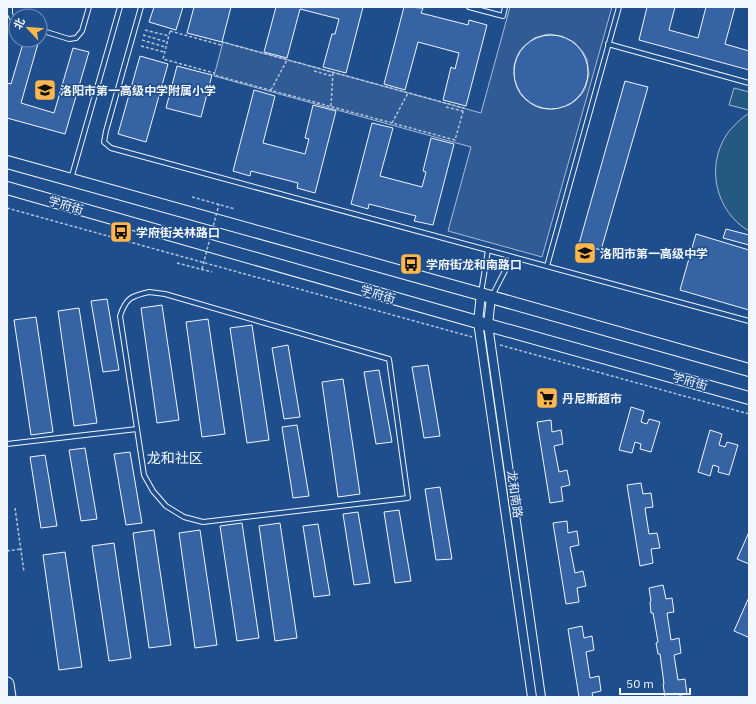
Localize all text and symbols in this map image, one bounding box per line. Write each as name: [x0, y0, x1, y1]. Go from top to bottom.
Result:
north arrow: [8, 8, 48, 48]
text: 北: [10, 16, 28, 32]
school or university icon: 洛阳市第一高级中学附属小学: [32, 77, 58, 103]
place label: 洛阳市第一高级中学附属小学: [60, 83, 216, 98]
street label: 学府街: [47, 193, 85, 217]
bus stop icon: 学府街关林路口: [108, 219, 134, 245]
place label: 学府街关林路口: [136, 225, 220, 240]
school or university icon: 洛阳市第一高级中学: [572, 240, 598, 266]
place label: 洛阳市第一高级中学: [600, 246, 708, 261]
bus stop icon: 学府街龙和南路口: [398, 251, 424, 277]
place label: 学府街龙和南路口: [426, 257, 522, 272]
street label: 学府街: [359, 282, 397, 306]
street label: 学府街: [671, 369, 709, 393]
supermarket icon: 丹尼斯超市: [534, 385, 560, 411]
place label: 丹尼斯超市: [562, 391, 622, 406]
district label: 龙和社区: [147, 449, 203, 467]
street label: 龙和南路: [504, 469, 526, 519]
scale bar: [620, 670, 690, 696]
text: 50 m: [626, 676, 654, 691]

